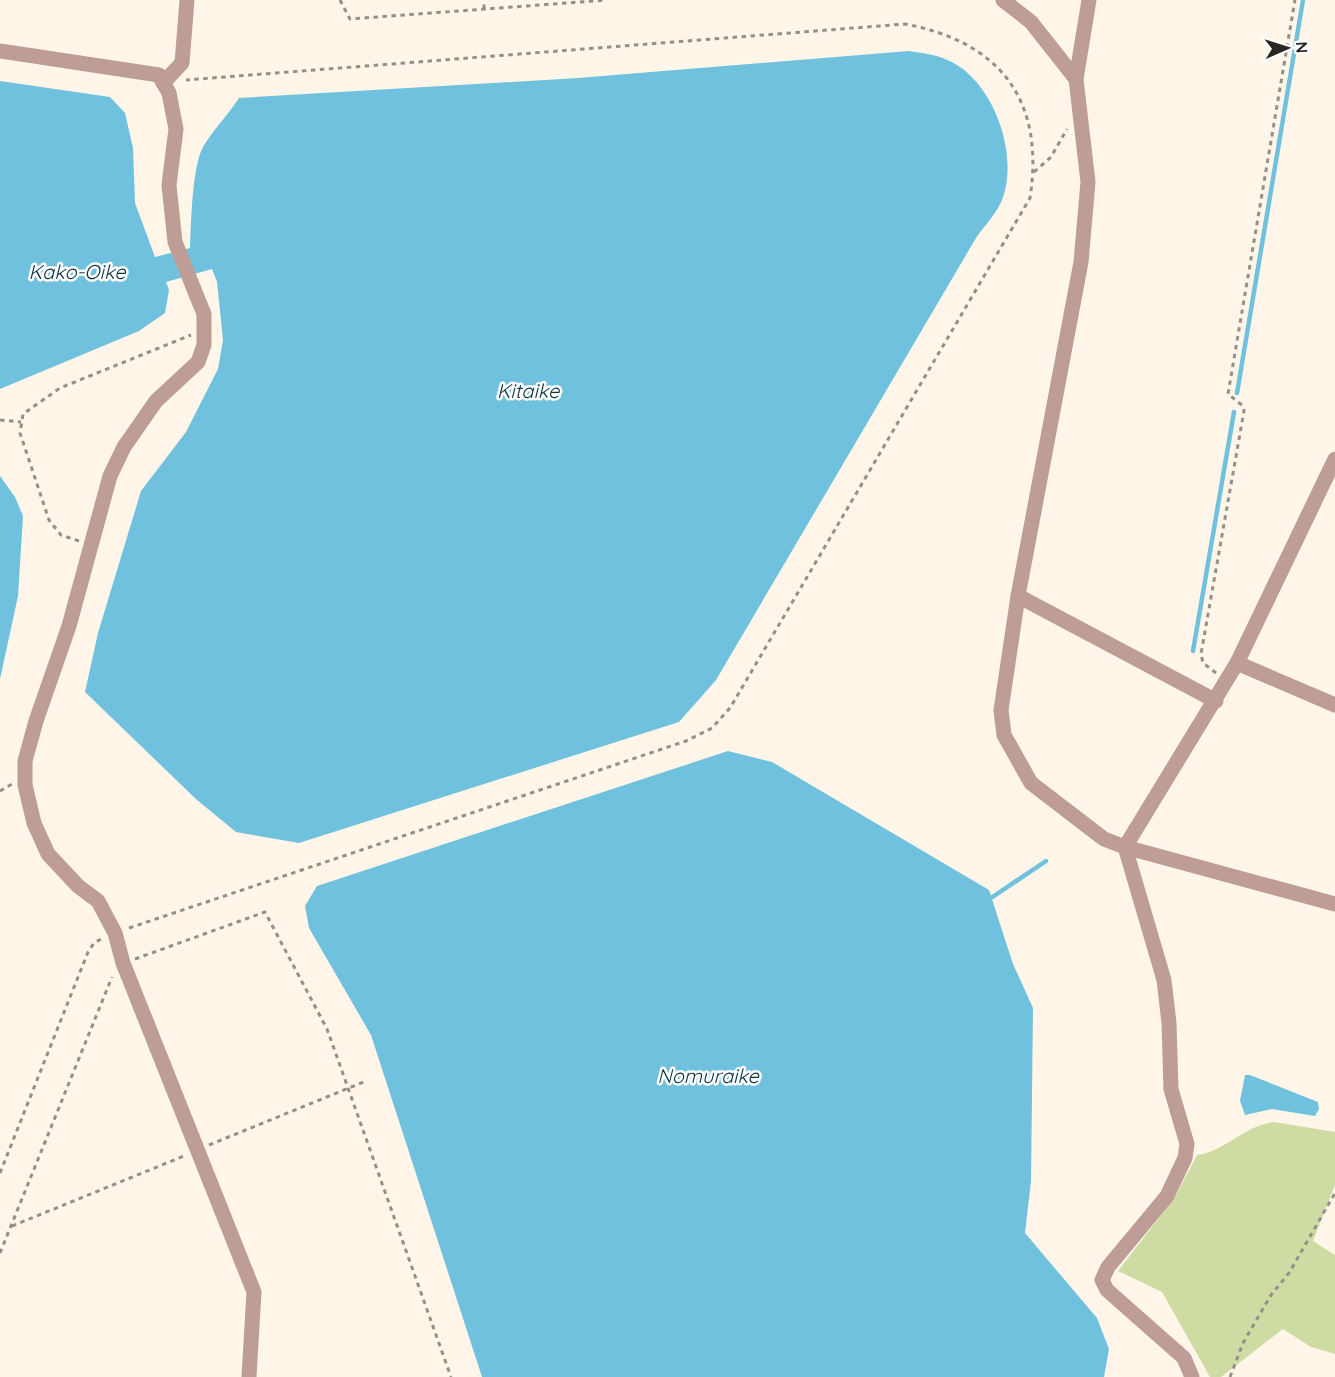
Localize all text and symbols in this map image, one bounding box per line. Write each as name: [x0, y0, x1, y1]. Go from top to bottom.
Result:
north arrow: [1257, 18, 1317, 78]
text: N: [1292, 41, 1312, 54]
water label: Kako-Oike: [29, 259, 126, 284]
water label: Kitaike: [497, 378, 560, 403]
water label: Nomuraike: [657, 1063, 760, 1088]

